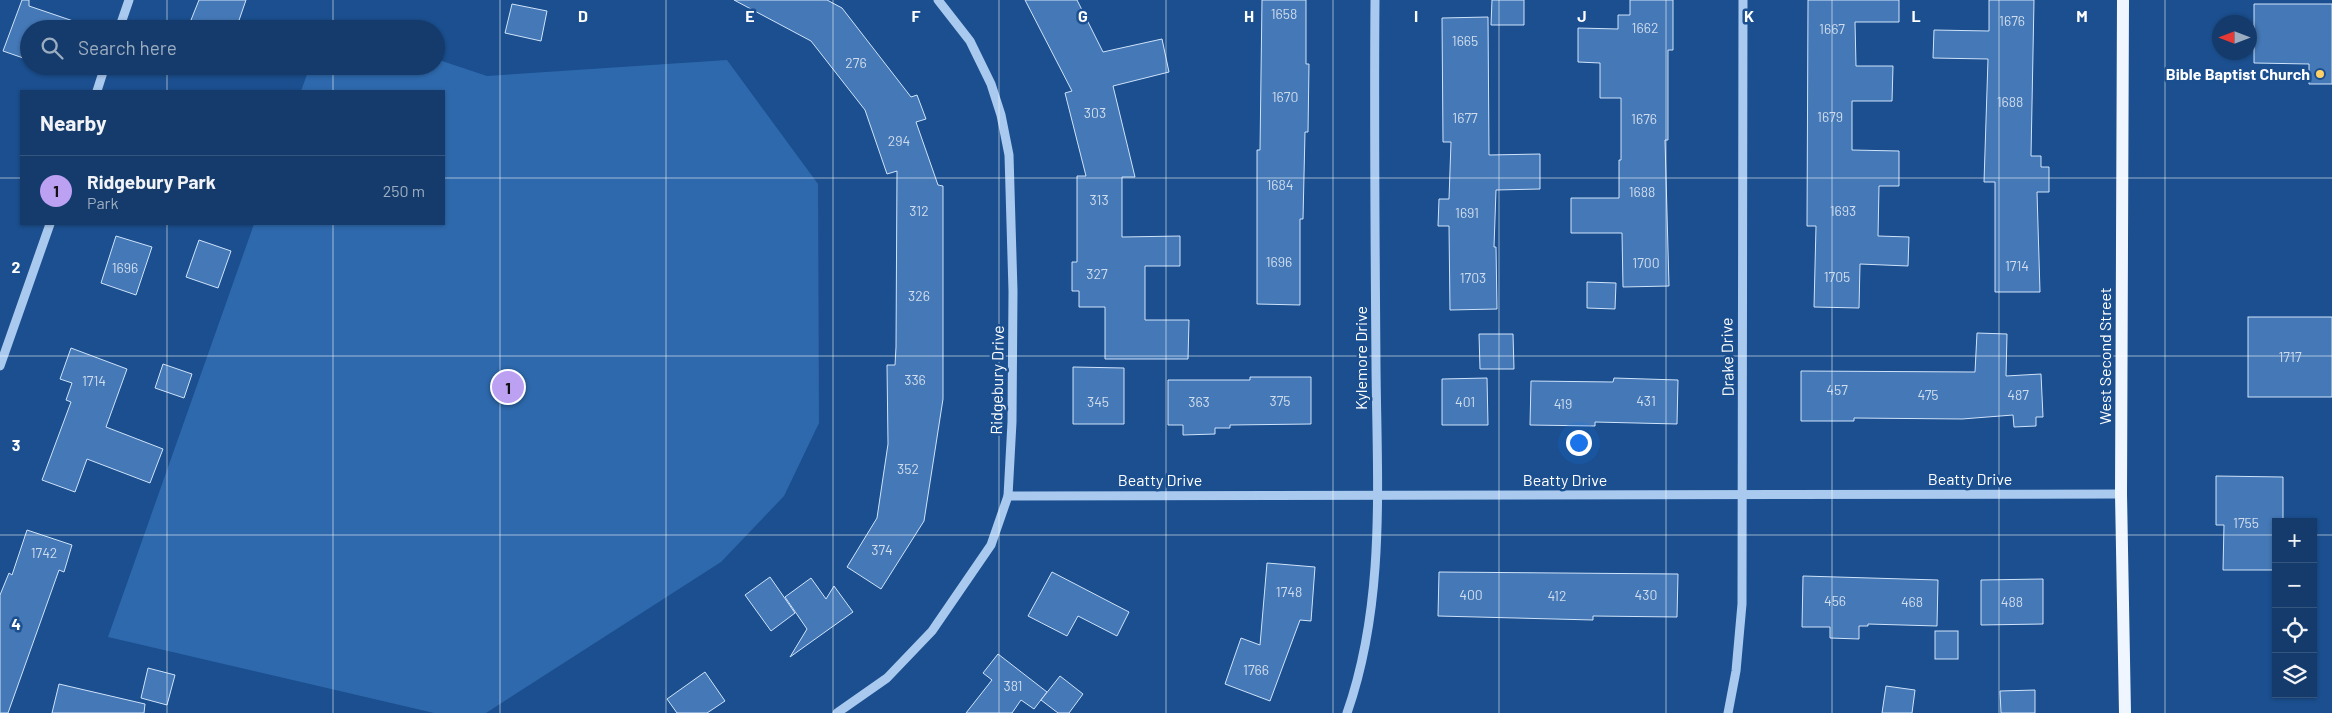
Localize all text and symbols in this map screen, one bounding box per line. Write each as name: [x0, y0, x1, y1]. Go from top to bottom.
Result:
house number: 1658: [1271, 5, 1297, 22]
text: D: [578, 6, 588, 25]
text: E: [745, 6, 755, 25]
text: F: [912, 6, 921, 25]
text: G: [1078, 6, 1088, 25]
text: H: [1244, 6, 1254, 25]
text: I: [1414, 6, 1418, 25]
text: J: [1577, 6, 1587, 25]
text: K: [1744, 6, 1754, 25]
text: L: [1911, 6, 1921, 25]
text: M: [2076, 6, 2088, 25]
house number: 1676: [1999, 12, 2025, 29]
north arrow: [2212, 15, 2257, 60]
house number: 1662: [1632, 19, 1658, 36]
search box: [20, 20, 445, 75]
house number: 1667: [1819, 20, 1845, 37]
house number: 1665: [1452, 32, 1478, 49]
icon: search: [38, 34, 66, 62]
text: Search here: [78, 36, 177, 59]
house number: 276: [845, 54, 867, 71]
place label: Bible Baptist Church: [2166, 64, 2310, 83]
marker: Bible Baptist Church: [2314, 68, 2326, 80]
house number: 1670: [1272, 88, 1298, 105]
house number: 1688: [1997, 93, 2023, 110]
house number: 303: [1084, 104, 1106, 121]
house number: 1679: [1817, 108, 1843, 125]
house number: 1677: [1452, 109, 1478, 126]
text: Nearby: [40, 110, 106, 135]
house number: 1676: [1631, 110, 1657, 127]
house number: 294: [888, 132, 910, 149]
text: Ridgebury Park: [87, 170, 216, 193]
house number: 1684: [1266, 176, 1294, 193]
text: 1: [53, 181, 59, 200]
text: 250 m: [383, 181, 425, 200]
house number: 1688: [1629, 183, 1655, 200]
house number: 313: [1089, 191, 1109, 208]
text: Park: [87, 193, 118, 212]
house number: 312: [909, 202, 929, 219]
house number: 1693: [1830, 202, 1856, 219]
house number: 1691: [1455, 204, 1479, 221]
house number: 1696: [1266, 253, 1292, 270]
house number: 1700: [1632, 254, 1660, 271]
text: 2: [12, 257, 21, 276]
house number: 1714: [2005, 257, 2029, 274]
house number: 1696: [112, 259, 138, 276]
house number: 327: [1086, 265, 1108, 282]
house number: 1705: [1824, 268, 1850, 285]
house number: 1703: [1460, 269, 1486, 286]
house number: 326: [908, 287, 930, 304]
street label: West Second Street: [2095, 287, 2114, 425]
street label: Kylemore Drive: [1351, 306, 1370, 410]
street label: Drake Drive: [1716, 317, 1737, 397]
street label: Ridgebury Drive: [986, 325, 1007, 435]
house number: 1717: [2278, 348, 2302, 365]
pin: 1: [492, 368, 524, 406]
house number: 336: [904, 371, 926, 388]
house number: 1714: [82, 372, 106, 389]
house number: 457: [1826, 381, 1848, 398]
house number: 475: [1917, 386, 1939, 403]
house number: 487: [2007, 386, 2029, 403]
house number: 375: [1269, 392, 1291, 409]
house number: 431: [1636, 392, 1656, 409]
house number: 345: [1087, 393, 1109, 410]
house number: 363: [1188, 393, 1210, 410]
house number: 401: [1455, 393, 1475, 410]
house number: 419: [1554, 395, 1572, 412]
your location: [1566, 430, 1592, 456]
text: 3: [12, 435, 20, 454]
house number: 352: [897, 460, 919, 477]
street label: Beatty Drive: [1928, 469, 2012, 488]
street label: Beatty Drive: [1118, 470, 1202, 489]
street label: Beatty Drive: [1523, 470, 1607, 489]
house number: 1755: [2233, 514, 2259, 531]
map controls: [2272, 518, 2317, 698]
button: +: [2272, 518, 2317, 563]
house number: 374: [871, 541, 893, 558]
house number: 1742: [31, 544, 57, 561]
button: −: [2272, 563, 2317, 608]
house number: 1748: [1276, 583, 1302, 600]
house number: 400: [1459, 586, 1483, 603]
house number: 430: [1635, 586, 1657, 603]
house number: 412: [1548, 587, 1566, 604]
house number: 456: [1824, 592, 1846, 609]
house number: 468: [1901, 593, 1923, 610]
house number: 488: [2001, 593, 2023, 610]
button: locate: [2272, 608, 2317, 653]
text: 4: [11, 614, 21, 633]
button: layers: [2272, 653, 2317, 698]
house number: 1766: [1243, 661, 1269, 678]
house number: 381: [1003, 677, 1023, 694]

